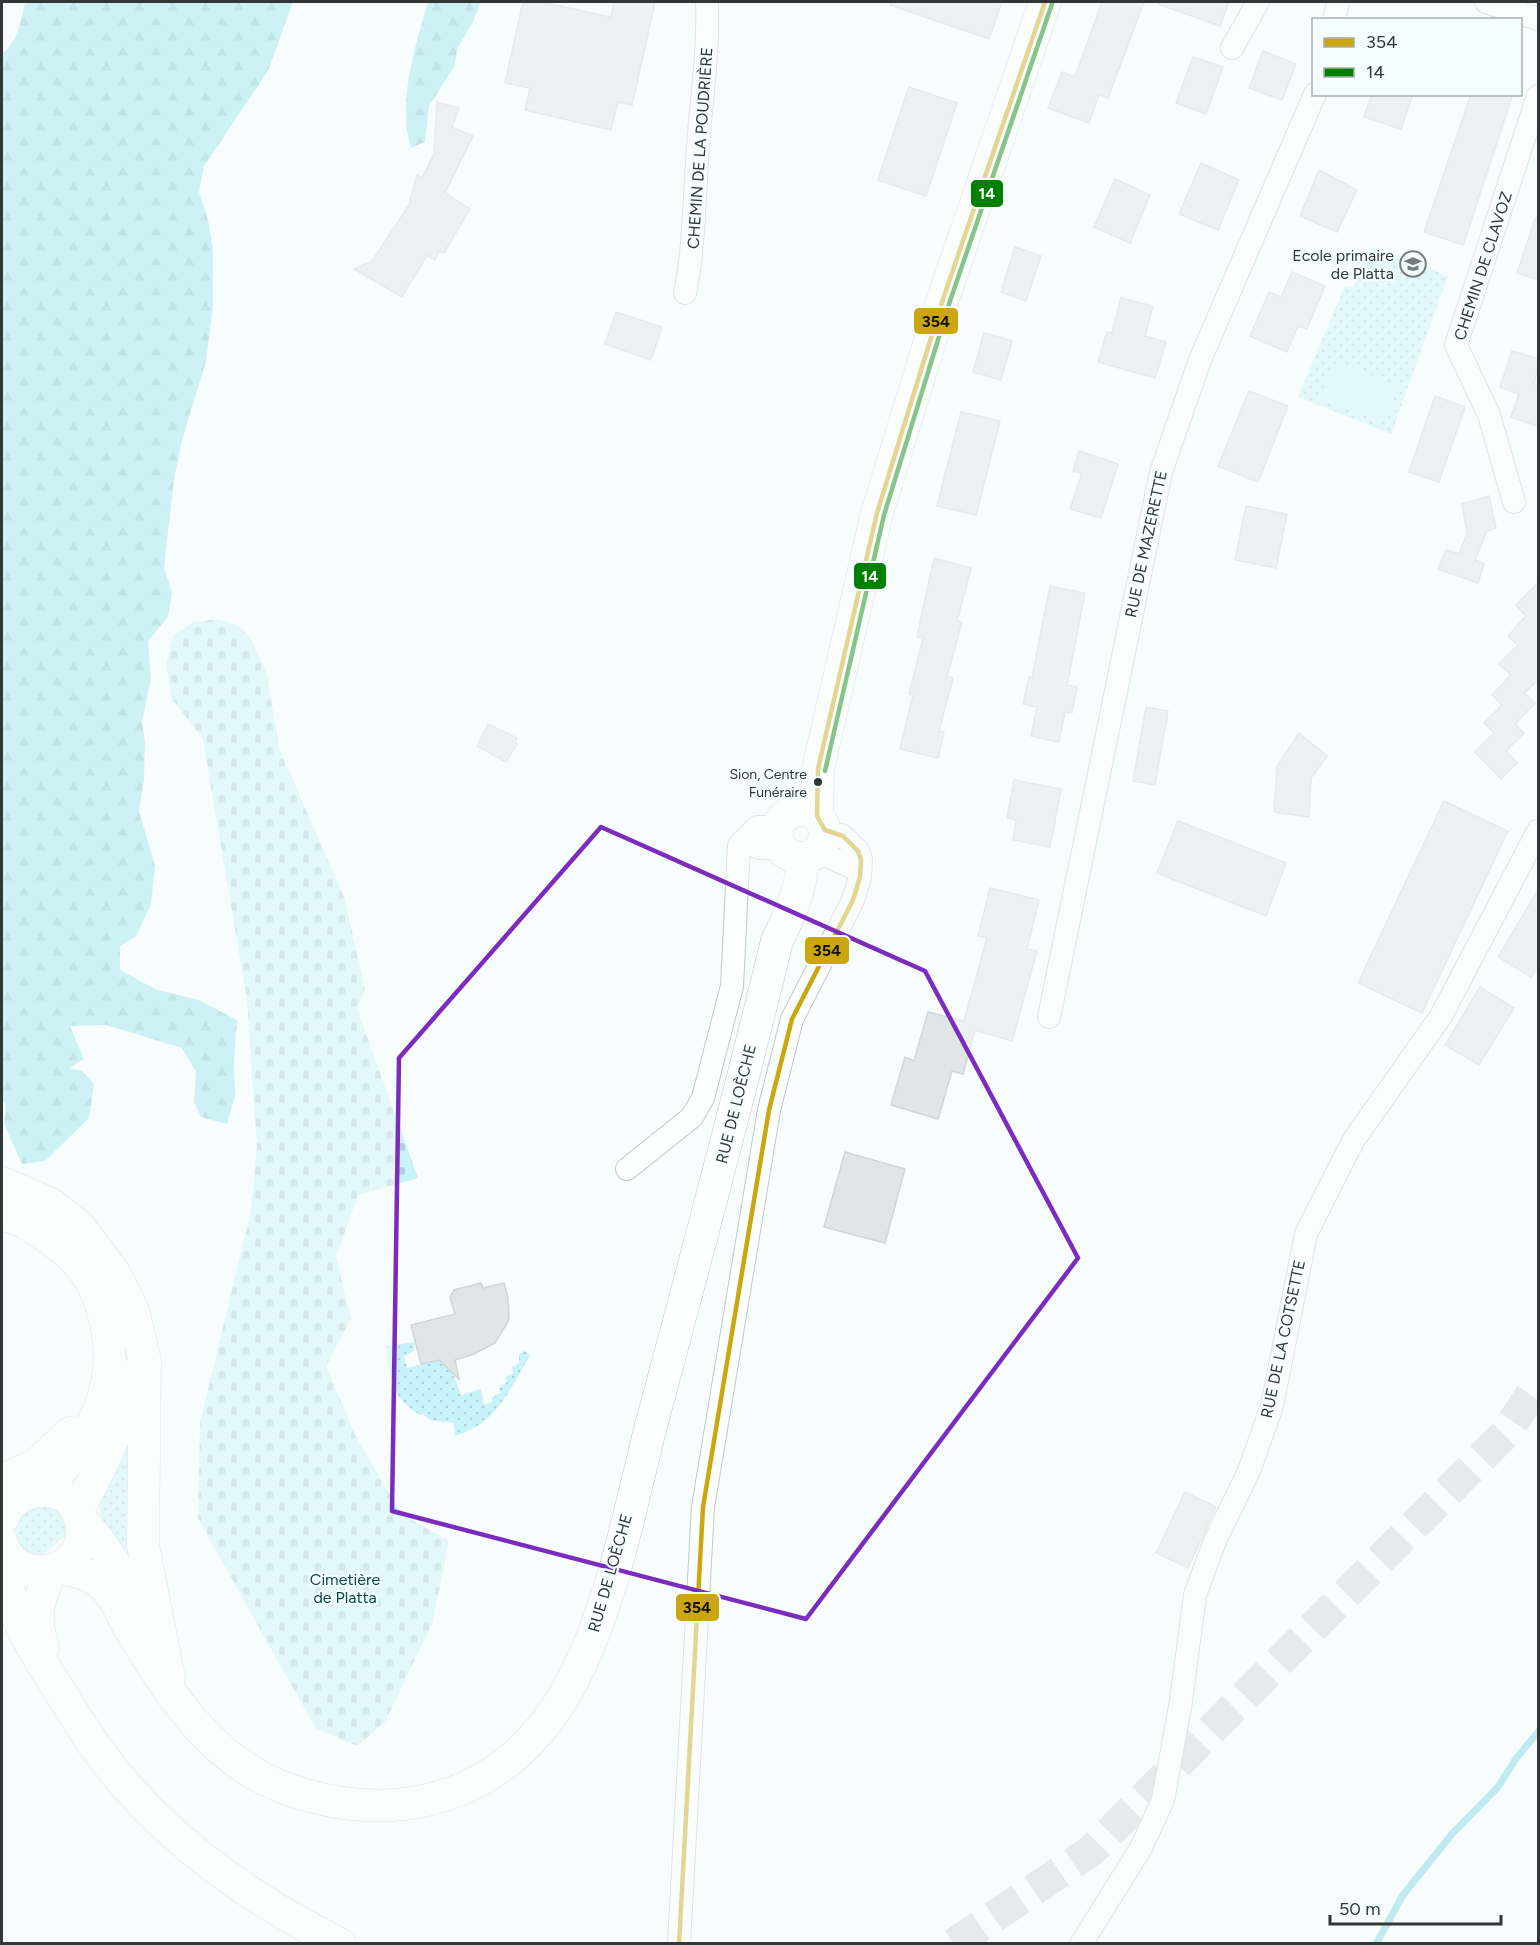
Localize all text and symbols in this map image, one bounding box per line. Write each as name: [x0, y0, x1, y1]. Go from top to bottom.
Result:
legend: [1312, 18, 1522, 96]
text: 354: [1366, 31, 1397, 53]
street label: CHEMIN DE LA POUDRIÈRE: [683, 47, 717, 249]
text: 14: [1366, 61, 1385, 83]
line badge: 14: [970, 179, 1004, 208]
text: 14: [979, 184, 995, 203]
street label: CHEMIN DE CLAVOZ: [1450, 189, 1516, 343]
place label: Ecole primaire de Platta: [1292, 246, 1394, 283]
school or university icon: Ecole primaire de Platta: [1398, 249, 1428, 279]
line badge: 354: [913, 307, 959, 335]
text: 354: [922, 312, 950, 331]
street label: RUE DE MAZERETTE: [1121, 469, 1171, 619]
line badge: 14: [853, 562, 887, 590]
text: 14: [862, 567, 878, 586]
place label: Sion, Centre Funéraire: [729, 766, 807, 801]
marker: Sion, Centre Funéraire: [812, 776, 824, 788]
line badge: 354: [804, 936, 850, 965]
text: 354: [813, 941, 841, 960]
street label: RUE DE LOÈCHE: [712, 1042, 760, 1166]
street label: RUE DE LA COTSETTE: [1257, 1258, 1309, 1420]
street label: RUE DE LOÈCHE: [584, 1512, 636, 1634]
park label: Cimetière de Platta: [310, 1570, 380, 1607]
line badge: 354: [675, 1593, 720, 1622]
text: 354: [683, 1598, 711, 1617]
scale bar: [1330, 1888, 1501, 1926]
text: 50 m: [1339, 1898, 1381, 1920]

